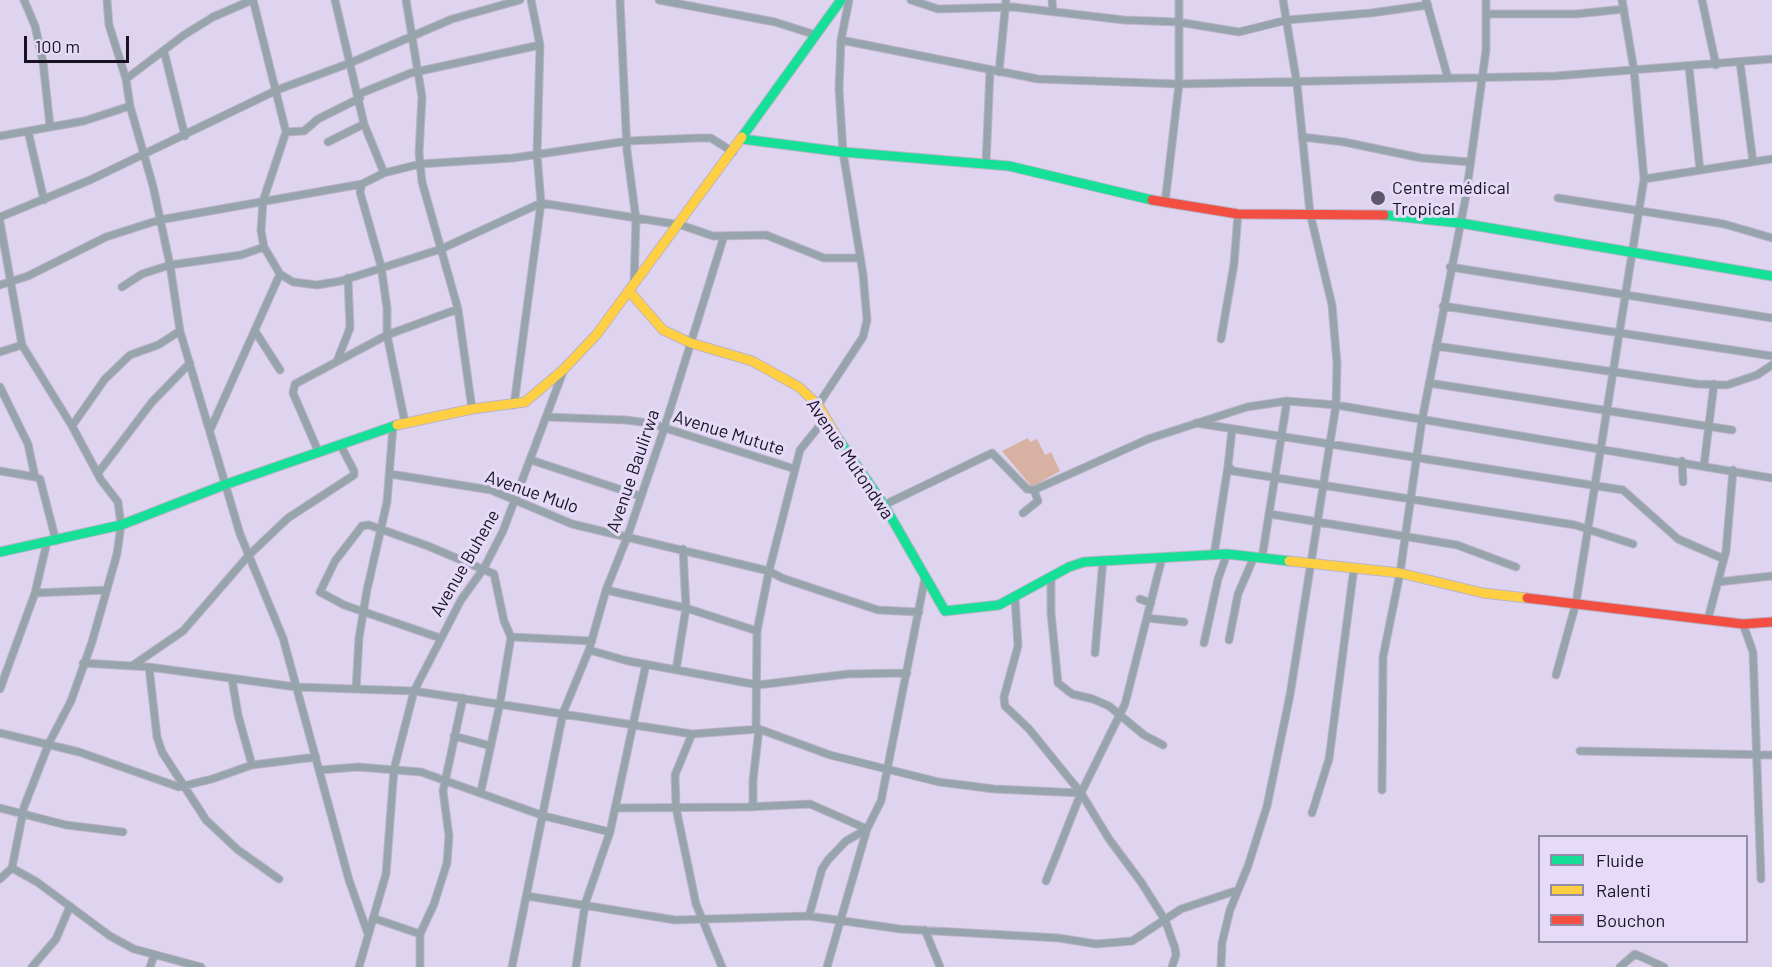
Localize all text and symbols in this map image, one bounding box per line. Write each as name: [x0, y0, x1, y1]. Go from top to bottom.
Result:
scale bar: [27, 24, 132, 62]
text: 100 m: [35, 35, 80, 57]
place label: Centre médical Tropical: [1392, 177, 1510, 219]
marker: Centre médical Tropical: [1369, 189, 1387, 207]
street label: Avenue Mutondwa: [802, 395, 898, 523]
street label: Avenue Mutute: [671, 406, 787, 460]
street label: Avenue Baulirwa: [602, 407, 664, 535]
street label: Avenue Mulo: [482, 466, 582, 518]
street label: Avenue Buhene: [426, 506, 504, 620]
legend: [1538, 835, 1748, 943]
text: Fluide: [1596, 849, 1644, 871]
text: Ralenti: [1596, 879, 1651, 901]
text: Bouchon: [1596, 909, 1665, 931]

